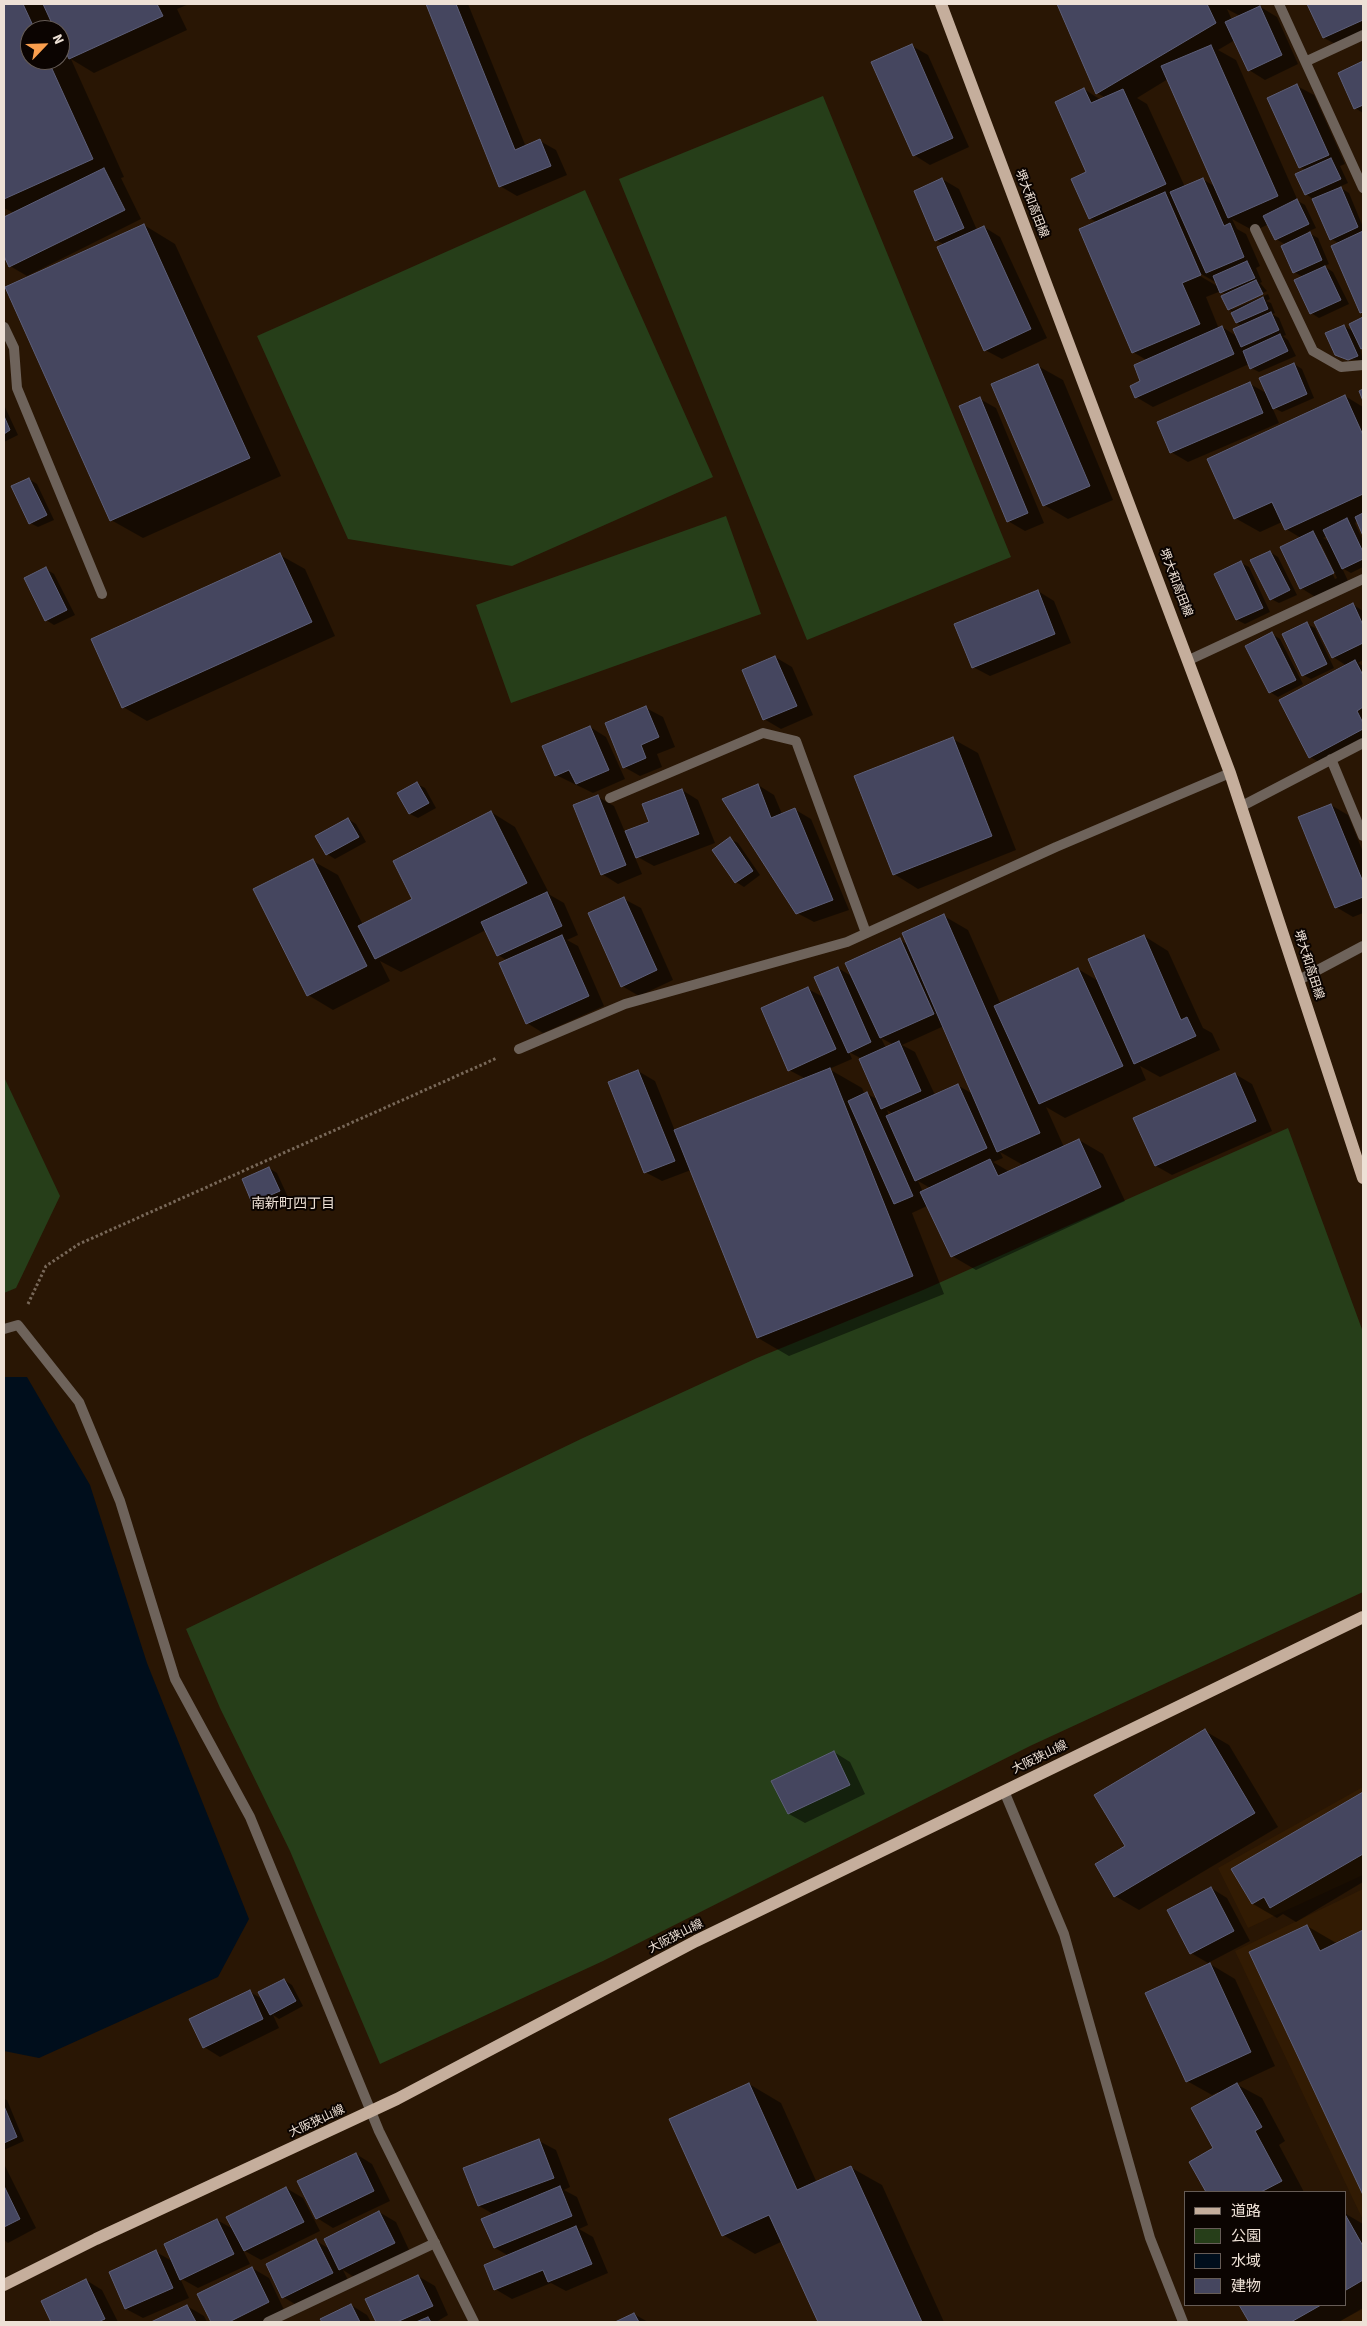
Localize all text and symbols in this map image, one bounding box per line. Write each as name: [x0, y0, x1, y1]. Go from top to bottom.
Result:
north arrow: [20, 20, 70, 70]
text: N: [47, 31, 69, 48]
street label: 堺大和高田線: [1011, 168, 1051, 240]
street label: 堺大和高田線: [1155, 547, 1195, 619]
street label: 堺大和高田線: [1290, 929, 1326, 1001]
district label: 南新町四丁目: [251, 1197, 335, 1213]
street label: 大阪狭山線: [1010, 1738, 1070, 1778]
street label: 大阪狭山線: [646, 1917, 706, 1957]
street label: 大阪狭山線: [287, 2103, 347, 2141]
legend: [1184, 2191, 1347, 2306]
text: 道路: [1231, 2201, 1261, 2222]
text: 公園: [1231, 2226, 1261, 2247]
text: 水域: [1231, 2251, 1261, 2272]
text: 建物: [1231, 2276, 1261, 2297]

